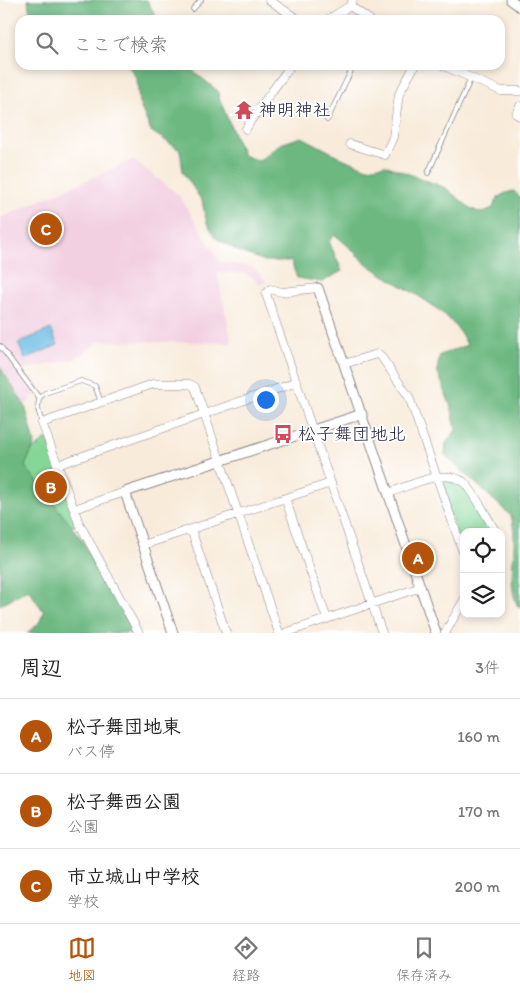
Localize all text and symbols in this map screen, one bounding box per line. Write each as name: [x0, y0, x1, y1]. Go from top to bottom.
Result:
search box: [15, 15, 505, 70]
icon: search: [33, 29, 61, 57]
text: ここで検索: [73, 33, 168, 56]
temple icon: 神明神社: [233, 99, 255, 121]
place label: 神明神社: [259, 99, 331, 121]
pin: C: [30, 210, 62, 248]
your location: [253, 387, 279, 413]
bus stop icon: 松子舞団地北: [272, 423, 294, 445]
place label: 松子舞団地北: [298, 423, 406, 445]
pin: B: [35, 468, 67, 506]
map controls: [460, 528, 505, 618]
button: locate: [460, 528, 505, 573]
pin: A: [402, 539, 434, 577]
button: layers: [460, 573, 505, 618]
text: 周辺: [20, 655, 62, 680]
text: 3件: [475, 658, 500, 677]
text: 松子舞団地東: [67, 715, 181, 738]
text: A: [31, 727, 41, 746]
text: 160 m: [457, 727, 500, 746]
text: バス停: [67, 742, 115, 761]
text: 松子舞西公園: [67, 790, 181, 813]
text: B: [31, 802, 41, 821]
text: 170 m: [458, 802, 500, 821]
text: 公園: [67, 817, 99, 836]
text: 市立城山中学校: [67, 865, 200, 888]
text: C: [31, 877, 41, 896]
text: 200 m: [455, 877, 500, 896]
text: 学校: [67, 892, 99, 911]
tab: 地図: [68, 934, 96, 984]
tab: 経路: [232, 934, 260, 984]
tab: 保存済み: [396, 934, 452, 984]

